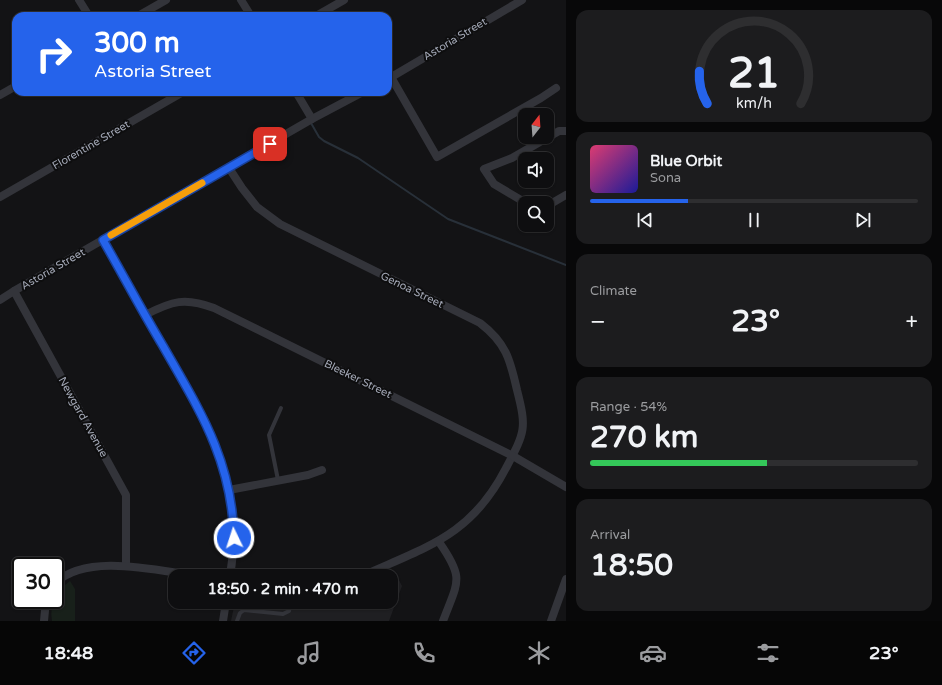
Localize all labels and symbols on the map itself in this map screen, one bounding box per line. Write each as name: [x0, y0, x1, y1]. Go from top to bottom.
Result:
street label: Astoria Street: [421, 15, 489, 63]
north arrow: [518, 108, 554, 144]
street label: Florentine Street: [50, 118, 132, 172]
pin: [253, 127, 287, 161]
street label: Astoria Street: [19, 245, 87, 293]
street label: Genoa Street: [378, 269, 446, 311]
street label: Bleeker Street: [322, 357, 394, 401]
street label: Newgard Avenue: [56, 375, 110, 459]
position arrow: [213, 517, 255, 559]
speed limit sign: 30: [12, 557, 64, 609]

